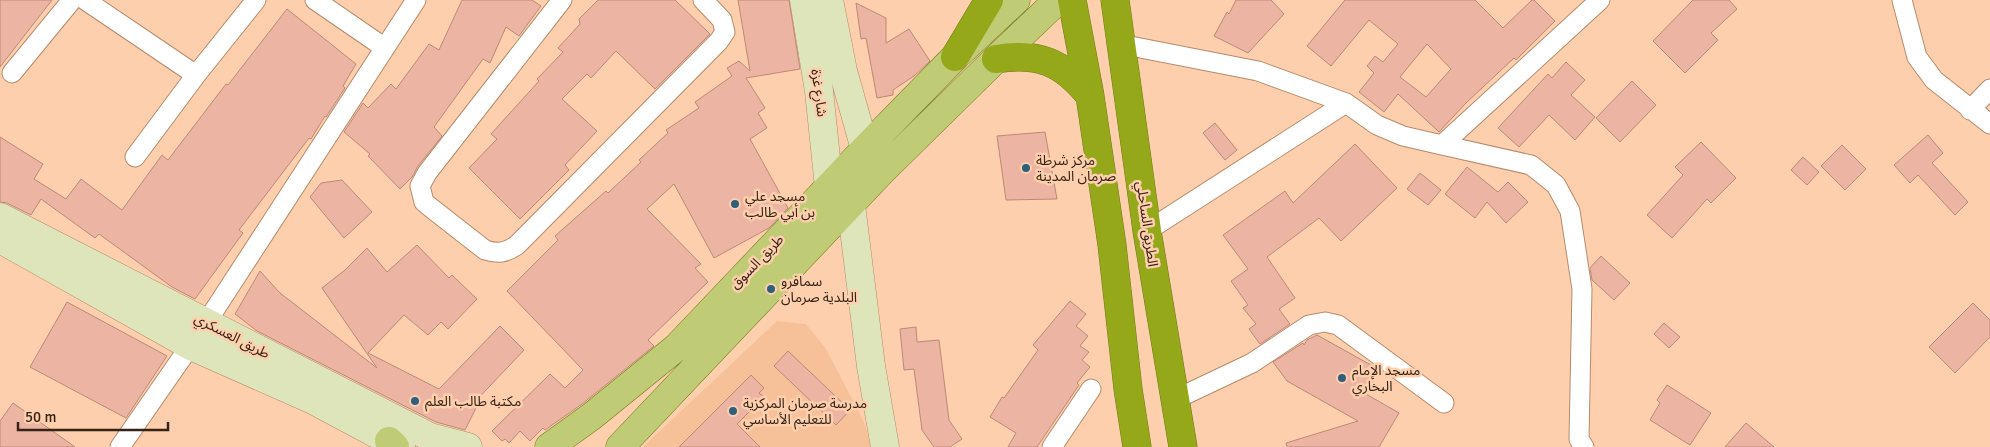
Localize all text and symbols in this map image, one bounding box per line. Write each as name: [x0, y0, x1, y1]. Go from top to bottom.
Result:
street label: شارع غزة: [805, 68, 831, 118]
place label: مركز شرطة صرمان المدينة: [1036, 152, 1116, 185]
marker: مركز شرطة صرمان المدينة: [1020, 162, 1032, 174]
street label: الطريق الساحلي: [1130, 180, 1161, 268]
place label: مسجد علي بن أبي طالب: [745, 188, 815, 223]
marker: مسجد علي بن أبي طالب: [729, 198, 741, 210]
street label: طريق السوق: [727, 231, 788, 294]
place label: سمافرو البلدية صرمان: [781, 273, 857, 306]
marker: سمافرو البلدية صرمان: [765, 283, 777, 295]
street label: طريق العسكري: [190, 310, 273, 364]
place label: مسجد الإمام البخاري: [1352, 362, 1420, 397]
marker: مسجد الإمام البخاري: [1336, 372, 1348, 384]
place label: مكتبة طالب العلم: [425, 393, 521, 412]
marker: مكتبة طالب العلم: [409, 395, 421, 407]
place label: مدرسة صرمان المركزية للتعليم الأساسي: [743, 395, 867, 430]
scale bar: [18, 400, 168, 432]
marker: مدرسة صرمان المركزية للتعليم الأساسي: [727, 405, 739, 417]
text: 50 m: [25, 408, 56, 426]

